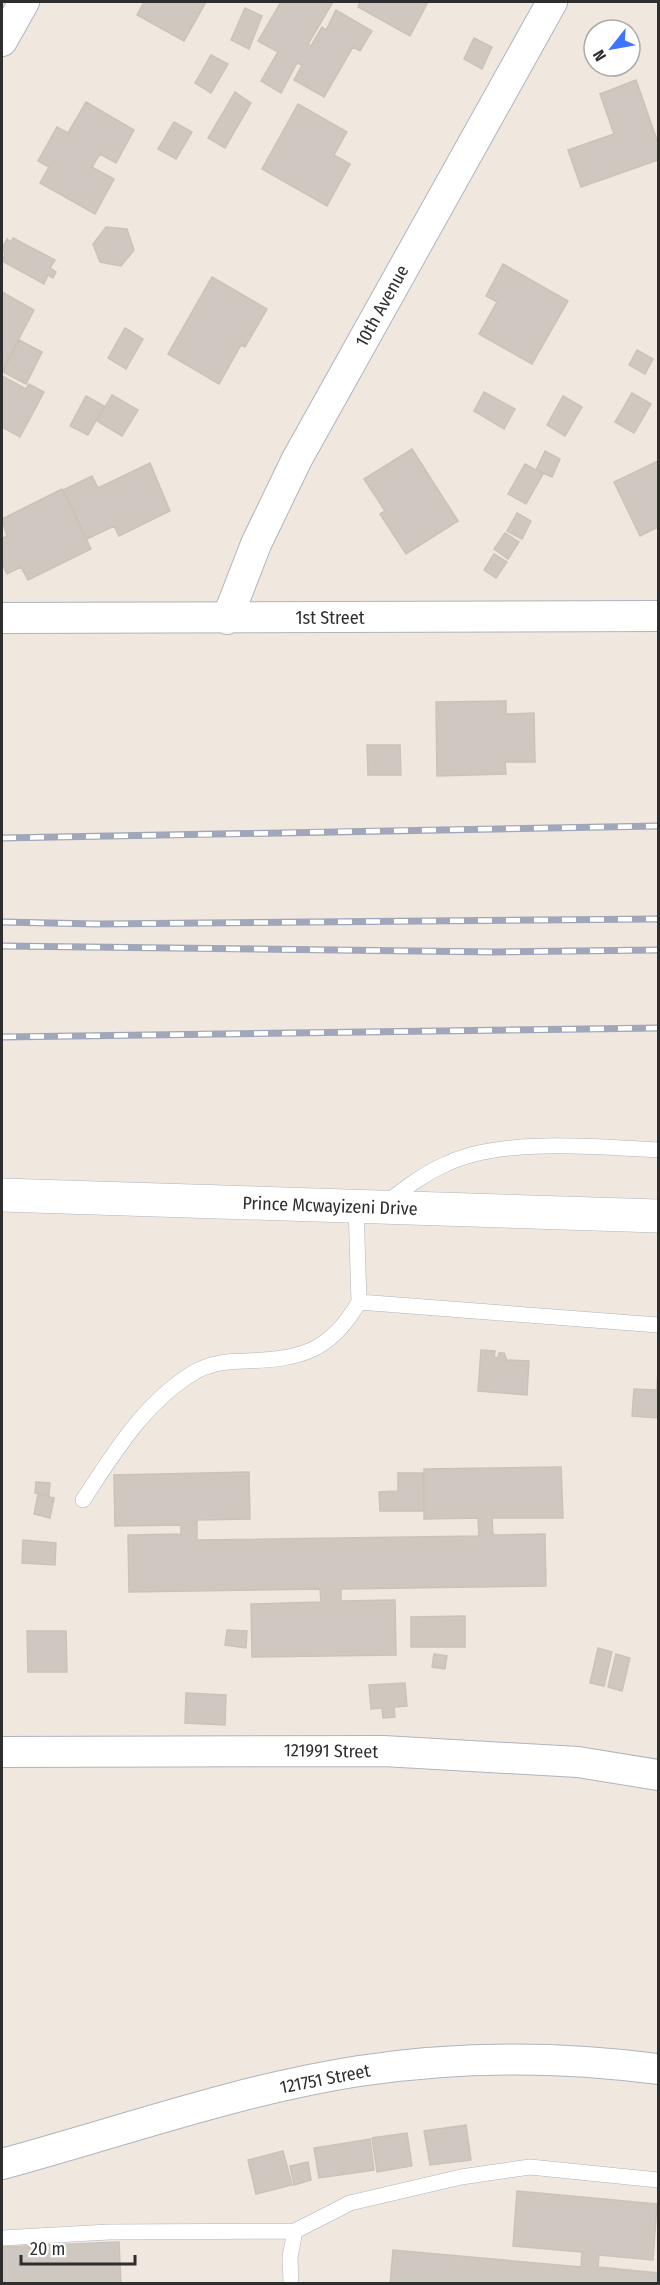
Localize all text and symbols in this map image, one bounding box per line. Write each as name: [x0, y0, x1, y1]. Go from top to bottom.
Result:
north arrow: [582, 18, 642, 78]
text: N: [589, 46, 610, 64]
street label: 10th Avenue: [351, 261, 414, 351]
street label: 1st Street: [295, 607, 365, 629]
street label: Prince Mcwayizeni Drive: [242, 1192, 418, 1220]
street label: 121991 Street: [284, 1739, 378, 1763]
street label: 121751 Street: [278, 2059, 372, 2099]
scale bar: [21, 2228, 135, 2266]
text: 20 m: [30, 2238, 65, 2260]

